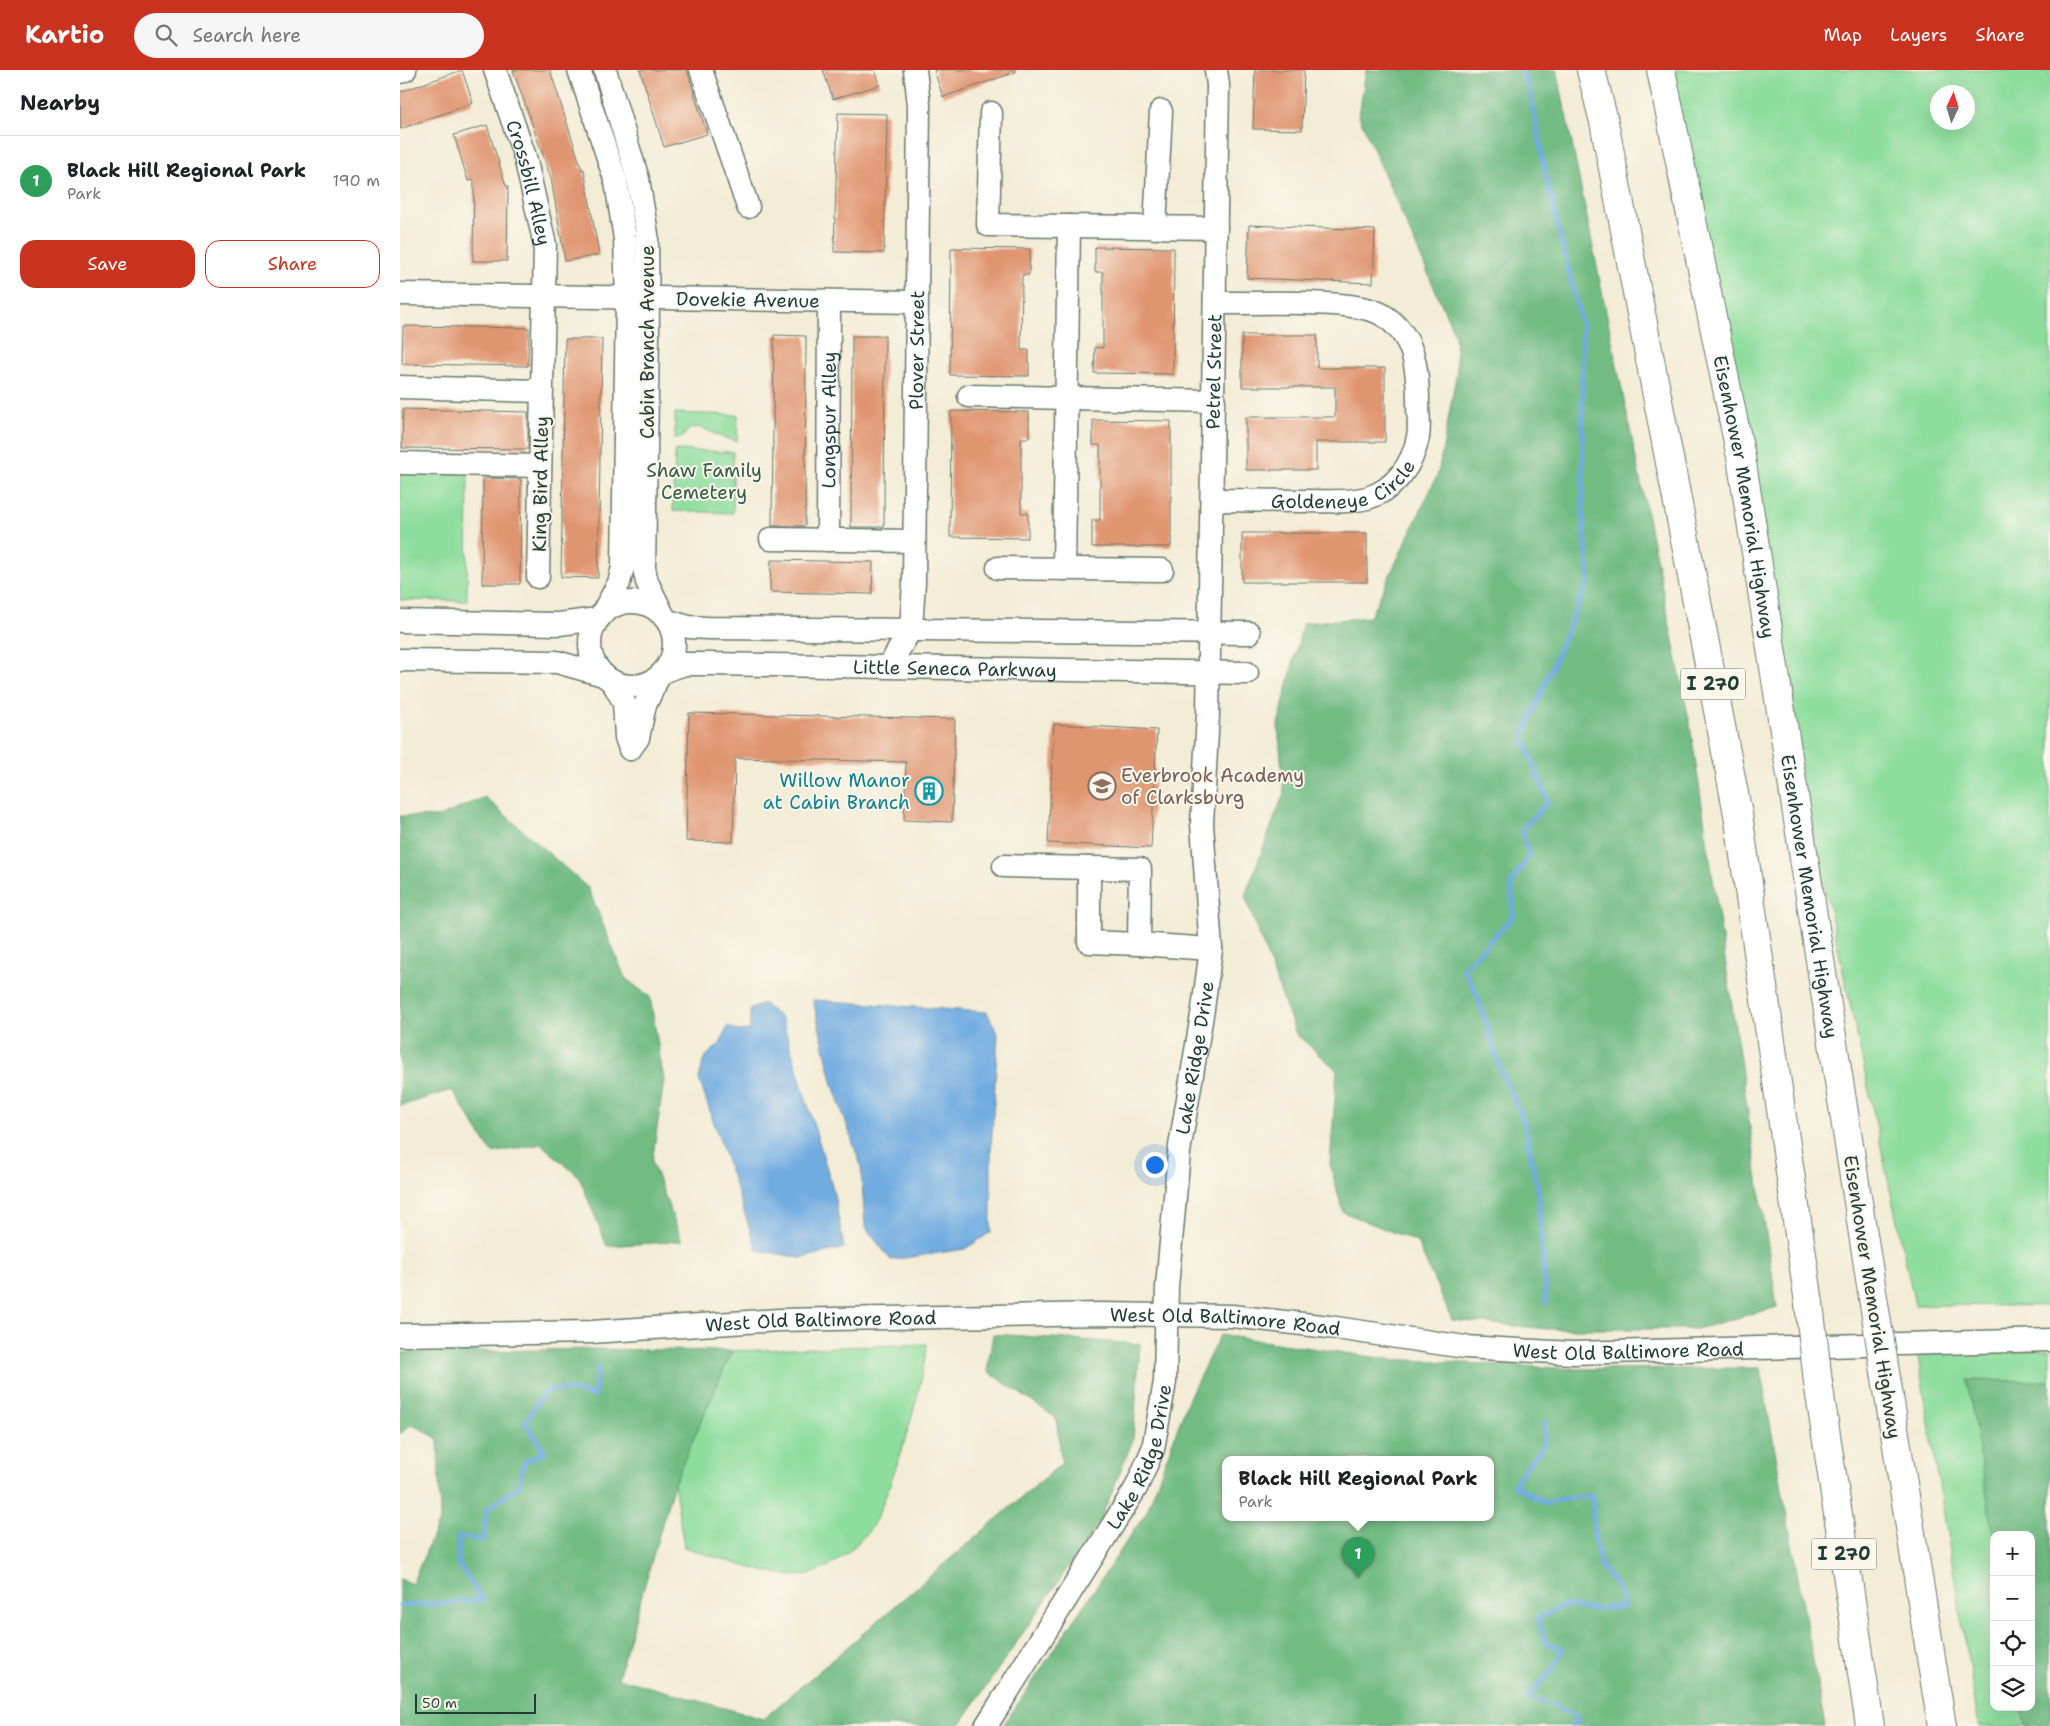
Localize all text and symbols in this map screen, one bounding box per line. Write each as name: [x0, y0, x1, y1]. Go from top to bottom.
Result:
search box: [134, 13, 484, 58]
text: Kartio: [25, 19, 104, 51]
icon: search: [152, 21, 180, 49]
text: Search here: [192, 23, 301, 48]
text: Map: [1824, 23, 1862, 47]
text: Layers: [1890, 23, 1947, 47]
text: Share: [1975, 23, 2025, 47]
north arrow: [1930, 85, 1975, 130]
text: Nearby: [20, 89, 100, 117]
street label: Crossbill Alley: [500, 117, 557, 248]
text: Black Hill Regional Park: [67, 158, 306, 183]
text: 1: [32, 170, 40, 191]
text: 190 m: [333, 170, 380, 191]
text: Park: [67, 183, 101, 204]
button: Save: [20, 240, 195, 288]
button: Share: [205, 240, 380, 288]
street label: Cabin Branch Avenue: [635, 245, 660, 439]
street label: Dovekie Avenue: [676, 286, 820, 314]
street label: Plover Street: [904, 290, 930, 410]
street label: Petrel Street: [1201, 314, 1227, 430]
street label: Longspur Alley: [816, 351, 842, 489]
street label: Eisenhower Memorial Highway: [1707, 353, 1781, 640]
street label: King Bird Alley: [527, 416, 554, 552]
street label: Goldeneye Circle: [1271, 455, 1421, 514]
park label: Shaw Family Cemetery: [646, 458, 762, 505]
street label: Little Seneca Parkway: [853, 654, 1057, 683]
road number: I 270: [1680, 668, 1746, 700]
street label: Eisenhower Memorial Highway: [1775, 753, 1844, 1040]
place label: Everbrook Academy of Clarksburg: [1121, 763, 1304, 810]
place label: Willow Manor at Cabin Branch: [763, 768, 910, 815]
school or university icon: Everbrook Academy of Clarksburg: [1087, 771, 1117, 801]
building icon: Willow Manor at Cabin Branch: [914, 776, 944, 806]
street label: Lake Ridge Drive: [1170, 980, 1220, 1136]
your location: [1142, 1152, 1168, 1178]
street label: Eisenhower Memorial Highway: [1838, 1153, 1907, 1441]
street label: West Old Baltimore Road: [1110, 1302, 1342, 1342]
street label: West Old Baltimore Road: [704, 1305, 937, 1338]
street label: West Old Baltimore Road: [1512, 1336, 1744, 1366]
street label: Lake Ridge Drive: [1101, 1382, 1177, 1535]
popup: [1222, 1456, 1494, 1521]
text: Black Hill Regional Park: [1238, 1466, 1478, 1491]
text: Park: [1238, 1491, 1273, 1512]
map controls: [1990, 1531, 2035, 1711]
button: +: [1990, 1531, 2035, 1576]
pin: 1: [1342, 1537, 1374, 1578]
road number: I 270: [1812, 1538, 1876, 1570]
button: −: [1990, 1576, 2035, 1621]
button: locate: [1990, 1621, 2035, 1666]
button: layers: [1990, 1666, 2035, 1711]
scale bar: [415, 1691, 536, 1714]
text: 50 m: [422, 1694, 457, 1712]

